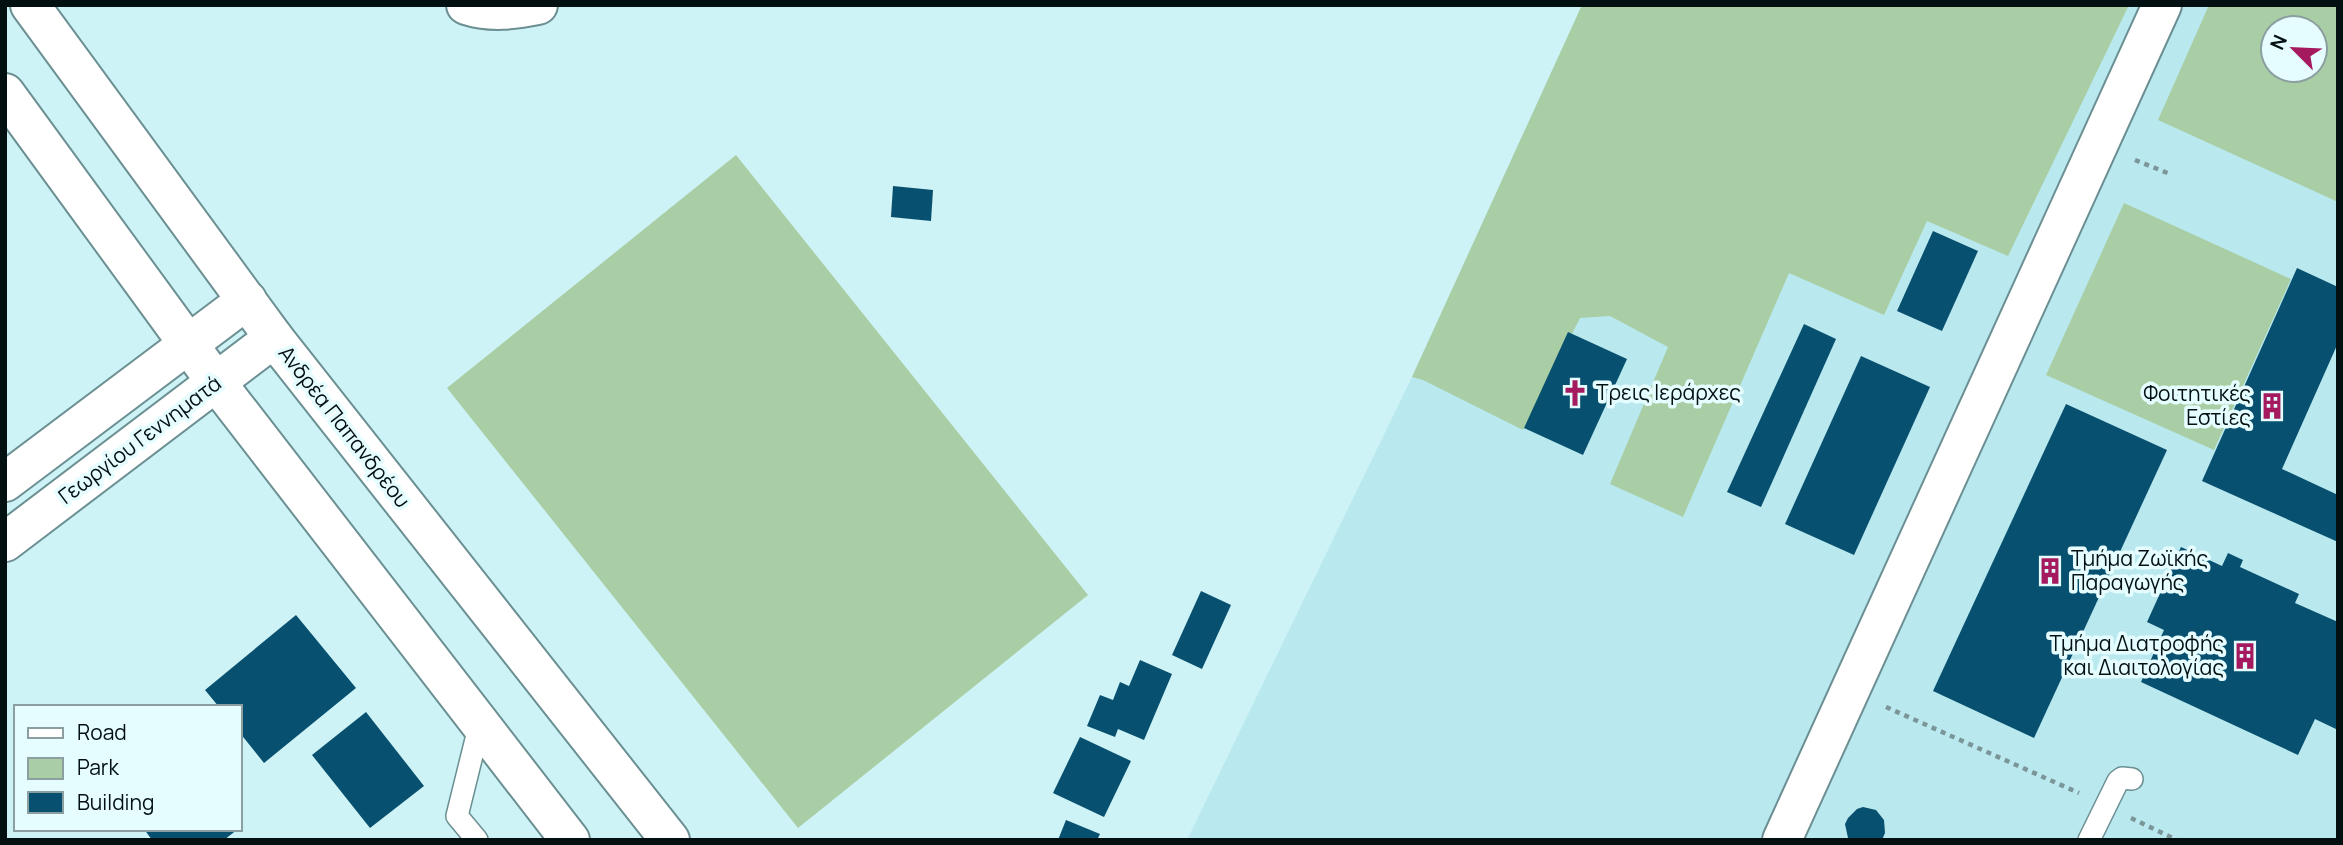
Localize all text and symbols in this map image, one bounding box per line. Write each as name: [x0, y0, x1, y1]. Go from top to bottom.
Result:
north arrow: [2259, 14, 2329, 84]
text: N: [2264, 31, 2293, 54]
street label: Ανδρέα Παπανδρέου: [273, 340, 417, 513]
street label: Γεωργίου Γεννηματά: [52, 369, 227, 510]
church icon: Τρεις Ιεράρχες: [1560, 378, 1590, 408]
place label: Τρεις Ιεράρχες: [1596, 378, 1741, 406]
place label: Φοιτητικές Εστίες: [2143, 379, 2251, 431]
building icon: Φοιτητικές Εστίες: [2257, 391, 2287, 421]
place label: Τμήμα Ζωϊκής Παραγωγής: [2071, 544, 2208, 596]
building icon: Τμήμα Ζωϊκής Παραγωγής: [2035, 556, 2065, 586]
place label: Τμήμα Διατροφής και Διαιτολογίας: [2049, 629, 2224, 681]
building icon: Τμήμα Διατροφής και Διαιτολογίας: [2230, 641, 2260, 671]
legend: [14, 705, 242, 831]
text: Road: [77, 718, 127, 746]
text: Park: [77, 753, 119, 781]
text: Building: [77, 788, 154, 816]

